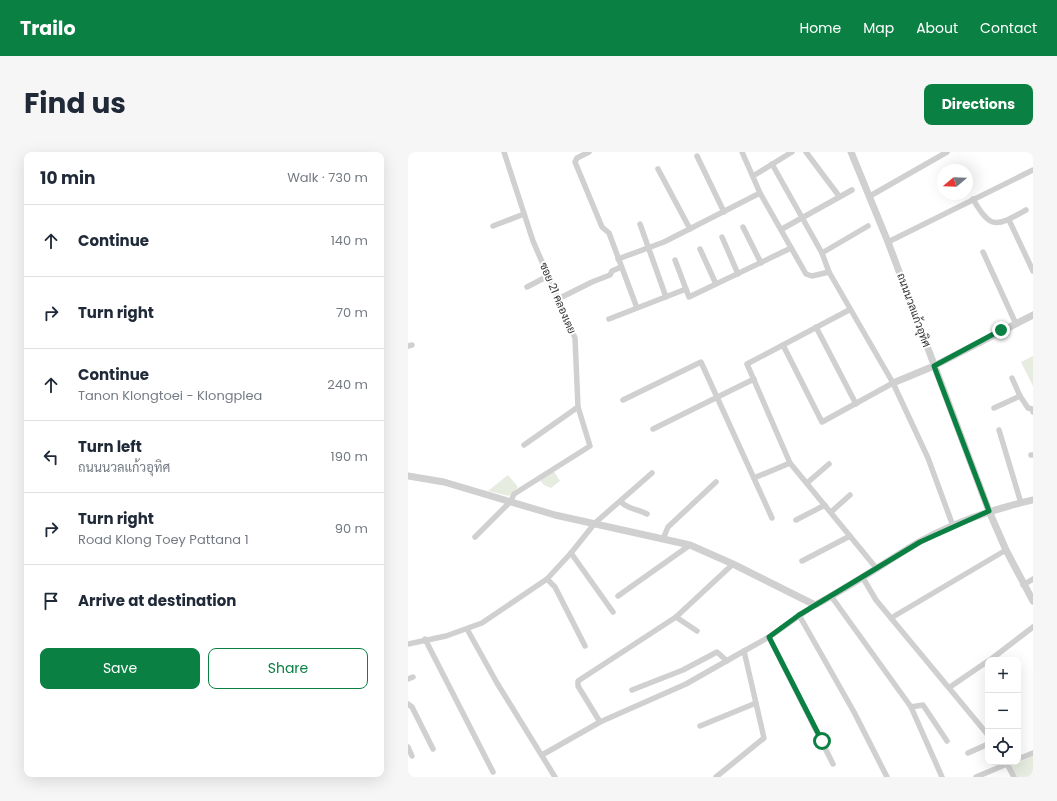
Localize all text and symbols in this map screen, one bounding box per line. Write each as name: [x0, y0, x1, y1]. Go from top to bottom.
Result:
text: Trailo: [20, 15, 76, 42]
text: Home: [799, 18, 841, 38]
text: Map: [863, 18, 894, 38]
text: About: [916, 18, 958, 38]
text: Contact: [980, 18, 1037, 38]
text: Find us: [24, 84, 126, 123]
button: Directions: [924, 84, 1033, 125]
north arrow: [937, 164, 973, 200]
text: 10 min: [40, 166, 96, 190]
text: Walk · 730 m: [287, 168, 368, 187]
icon: ahead: [40, 230, 62, 252]
text: Continue: [78, 230, 149, 251]
text: 140 m: [331, 231, 368, 250]
street label: ซอย 21 คลองเตย: [536, 260, 580, 336]
street label: ถนนนวลแก้วอุทิศ: [892, 271, 935, 350]
icon: right: [40, 302, 62, 324]
text: Turn right: [78, 302, 154, 323]
text: 70 m: [336, 303, 368, 322]
route end: [992, 321, 1010, 339]
text: Continue: [78, 364, 149, 385]
icon: ahead: [40, 374, 62, 396]
text: 240 m: [327, 375, 368, 394]
text: Tanon Klongtoei - Klongplea: [78, 386, 262, 405]
text: Turn left: [78, 436, 142, 457]
icon: left: [40, 446, 62, 468]
text: 190 m: [331, 447, 368, 466]
text: ถนนนวลแก้วอุทิศ: [78, 458, 170, 477]
text: Turn right: [78, 508, 154, 529]
icon: right: [40, 518, 62, 540]
text: 90 m: [335, 519, 368, 538]
text: Road Klong Toey Pattana 1: [78, 530, 249, 549]
icon: arrive: [40, 590, 62, 612]
text: Arrive at destination: [78, 590, 236, 611]
button: Save: [40, 648, 200, 689]
button: Share: [208, 648, 368, 689]
map controls: [985, 657, 1021, 765]
button: +: [985, 657, 1021, 693]
button: −: [985, 693, 1021, 729]
button: locate: [985, 729, 1021, 765]
route start: [813, 732, 831, 750]

